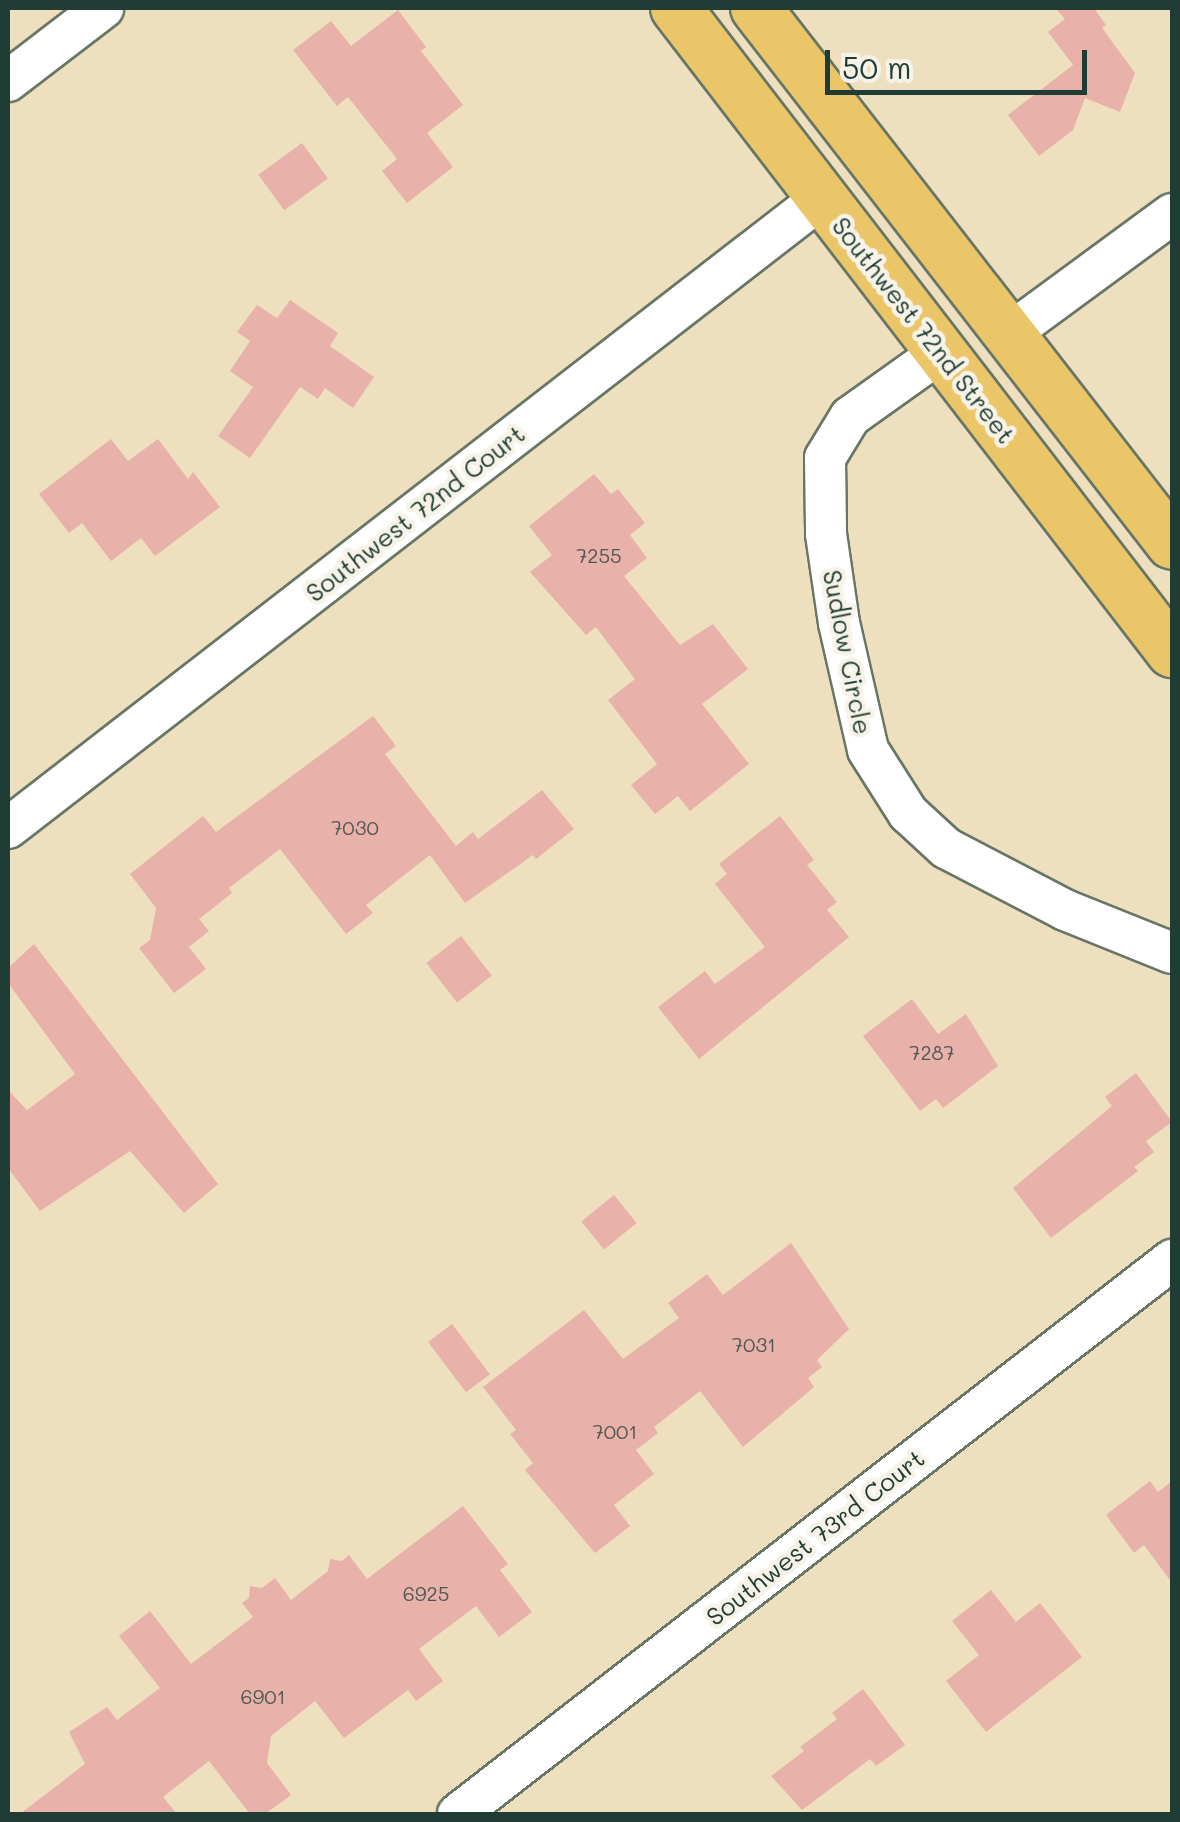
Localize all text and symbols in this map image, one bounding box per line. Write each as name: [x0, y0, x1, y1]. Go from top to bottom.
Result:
scale bar: [830, 30, 1092, 92]
text: 50 m: [842, 47, 912, 87]
street label: Southwest 72nd Street: [826, 211, 1022, 449]
street label: Southwest 72nd Court: [300, 418, 530, 608]
house number: 7255: [576, 543, 622, 567]
street label: Sudlow Circle: [817, 567, 879, 737]
house number: 7030: [331, 815, 379, 839]
house number: 7287: [909, 1040, 955, 1064]
house number: 7031: [732, 1332, 776, 1356]
house number: 7001: [593, 1419, 637, 1443]
street label: Southwest 73rd Court: [700, 1443, 930, 1631]
house number: 6925: [403, 1581, 449, 1605]
house number: 6901: [240, 1684, 286, 1708]

